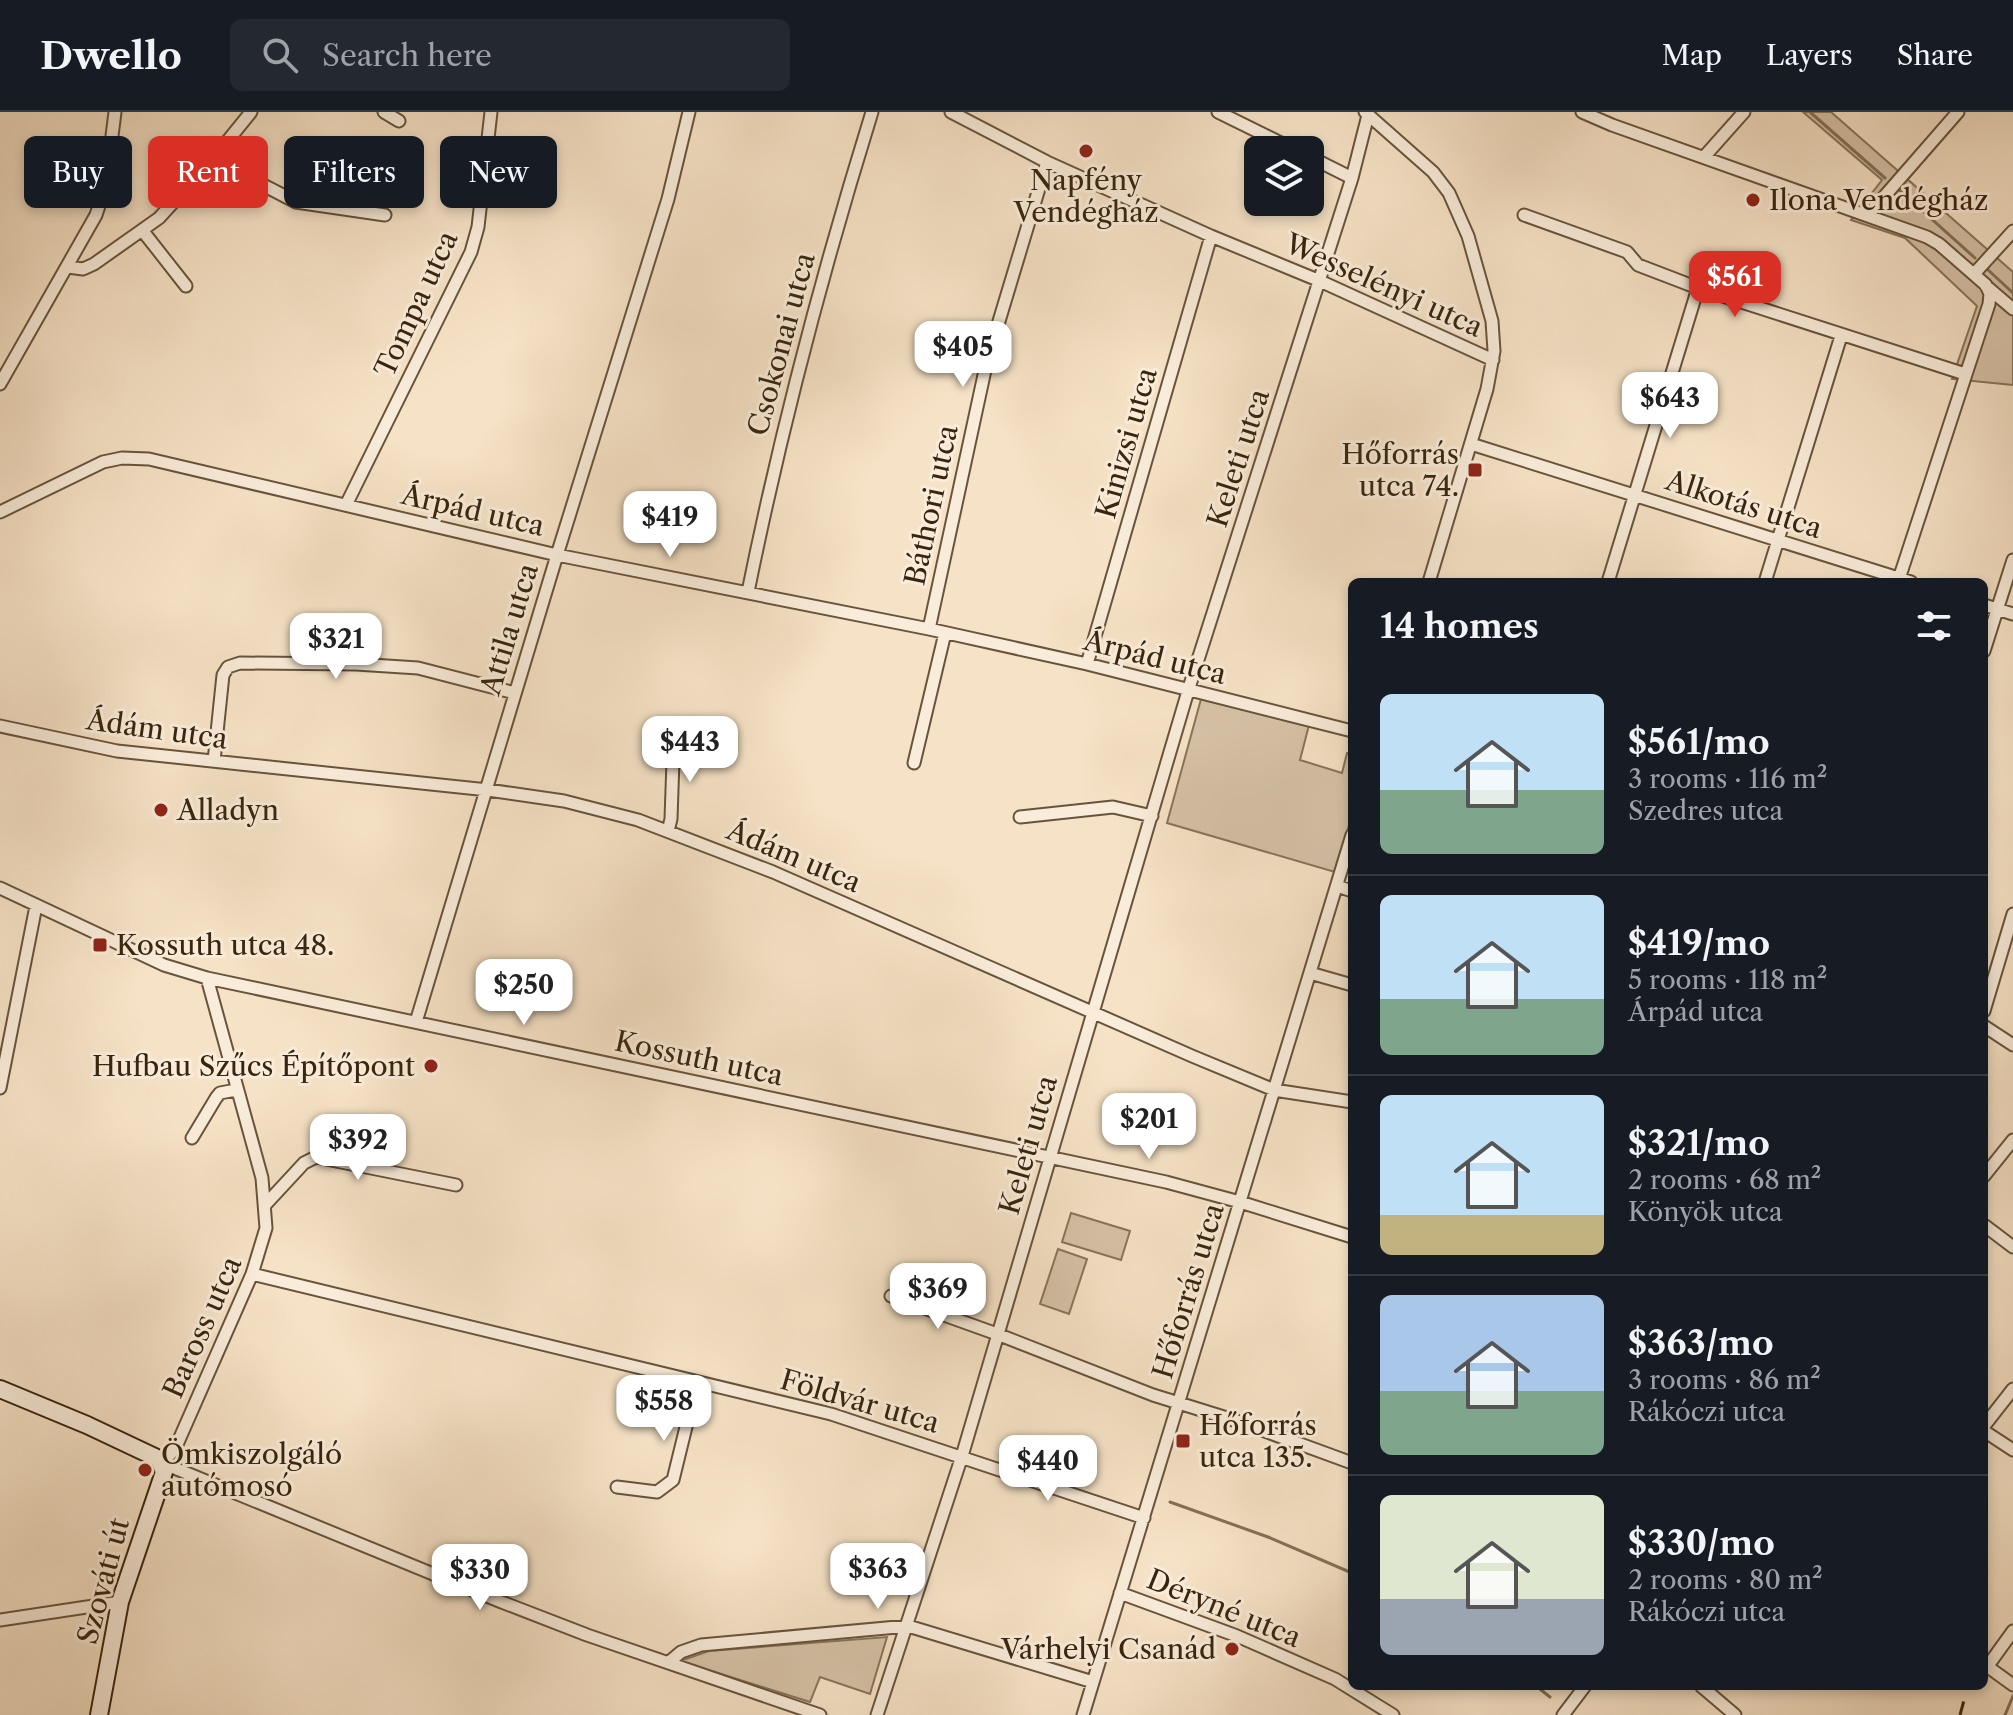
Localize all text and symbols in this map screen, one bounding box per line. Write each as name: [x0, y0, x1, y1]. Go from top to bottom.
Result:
search box: [230, 19, 790, 91]
text: Dwello: [40, 32, 182, 79]
icon: search: [258, 33, 302, 77]
text: Search here: [322, 37, 492, 74]
text: Map: [1662, 38, 1722, 72]
text: Layers: [1766, 38, 1853, 72]
text: Share: [1897, 38, 1973, 72]
chip: Buy: [24, 136, 132, 208]
chip: Rent: [148, 136, 268, 208]
chip: Filters: [284, 136, 424, 208]
chip: New: [440, 136, 557, 208]
map controls: [1244, 136, 1324, 216]
button: layers: [1244, 136, 1324, 216]
marker: Napfény Vendégház: [1077, 142, 1095, 160]
place label: Napfény Vendégház: [1012, 163, 1159, 229]
place label: Ilona Vendégház: [1769, 183, 1989, 217]
marker: Ilona Vendégház: [1744, 191, 1762, 209]
street label: Tompa utca: [367, 225, 465, 382]
street label: Wesselényi utca: [1279, 226, 1488, 344]
street label: Csokonai utca: [740, 249, 822, 439]
pin: $561: [1688, 251, 1782, 319]
text: $561: [1707, 261, 1763, 293]
pin: $405: [916, 321, 1010, 389]
text: $405: [933, 331, 993, 363]
street label: Kinizsi utca: [1088, 363, 1164, 522]
pin: $643: [1623, 372, 1717, 440]
text: $643: [1640, 382, 1700, 414]
street label: Keleti utca: [1200, 384, 1276, 531]
street label: Báthori utca: [897, 421, 965, 588]
place label: Hőforrás utca 74.: [1341, 437, 1459, 503]
marker: Hőforrás utca 74.: [1466, 461, 1484, 479]
street label: Alkotás utca: [1661, 462, 1827, 545]
street label: Árpád utca: [397, 477, 548, 543]
pin: $419: [623, 491, 717, 559]
text: $419: [641, 501, 699, 533]
street label: Attila utca: [473, 559, 545, 700]
icon: filters: [1912, 604, 1956, 648]
text: 14 homes: [1380, 605, 1539, 647]
pin: $321: [289, 613, 383, 681]
text: $321: [308, 623, 364, 655]
street label: Árpád utca: [1079, 623, 1230, 691]
street label: Ádám utca: [83, 702, 230, 756]
pin: $443: [643, 716, 737, 784]
text: $561/mo: [1628, 721, 1770, 763]
text: $443: [660, 726, 720, 758]
icon: home: [1444, 726, 1540, 822]
text: 3 rooms · 116 m²: [1628, 763, 1827, 795]
place label: Alladyn: [176, 793, 279, 827]
text: Szedres utca: [1628, 795, 1783, 827]
marker: Alladyn: [152, 801, 170, 819]
street label: Ádám utca: [721, 812, 866, 900]
text: $419/mo: [1628, 922, 1770, 964]
icon: home: [1444, 927, 1540, 1023]
place label: Kossuth utca 48.: [116, 928, 334, 962]
marker: Kossuth utca 48.: [91, 936, 109, 954]
pin: $250: [477, 959, 571, 1027]
text: 5 rooms · 118 m²: [1628, 964, 1827, 996]
text: $250: [494, 969, 554, 1001]
text: Árpád utca: [1628, 996, 1763, 1028]
street label: Kossuth utca: [612, 1024, 786, 1092]
place label: Hufbau Szűcs Építőpont: [92, 1049, 415, 1083]
marker: Hufbau Szűcs Építőpont: [422, 1057, 440, 1075]
street label: Keleti utca: [992, 1071, 1064, 1219]
pin: $201: [1102, 1093, 1196, 1161]
text: $201: [1120, 1103, 1178, 1135]
pin: $392: [311, 1114, 405, 1182]
text: $321/mo: [1628, 1122, 1770, 1164]
text: $392: [328, 1124, 388, 1156]
icon: home: [1444, 1127, 1540, 1223]
text: 2 rooms · 68 m²: [1628, 1164, 1821, 1196]
text: Könyök utca: [1628, 1196, 1783, 1228]
street label: Hőforrás utca: [1145, 1199, 1231, 1383]
street label: Baross utca: [156, 1251, 248, 1403]
pin: $369: [891, 1263, 985, 1331]
text: $369: [908, 1273, 968, 1305]
text: $363/mo: [1628, 1322, 1774, 1364]
icon: home: [1444, 1327, 1540, 1423]
street label: Földvár utca: [777, 1362, 944, 1440]
text: 3 rooms · 86 m²: [1628, 1364, 1821, 1396]
pin: $558: [617, 1375, 711, 1443]
text: $558: [634, 1385, 694, 1417]
text: Rákóczi utca: [1628, 1396, 1785, 1428]
place label: Hőforrás utca 135.: [1199, 1408, 1317, 1474]
marker: Hőforrás utca 135.: [1174, 1432, 1192, 1450]
pin: $440: [1001, 1435, 1095, 1503]
place label: Ömkiszolgáló autómosó: [161, 1437, 342, 1503]
text: $440: [1017, 1445, 1079, 1477]
marker: Ömkiszolgáló autómosó: [136, 1461, 154, 1479]
street label: Szováti út: [70, 1514, 136, 1648]
text: $330/mo: [1628, 1522, 1775, 1564]
icon: home: [1444, 1527, 1540, 1623]
pin: $363: [831, 1543, 925, 1611]
pin: $330: [433, 1544, 527, 1612]
text: $363: [848, 1553, 908, 1585]
text: $330: [450, 1554, 510, 1586]
street label: Déryné utca: [1142, 1562, 1306, 1654]
text: 2 rooms · 80 m²: [1628, 1564, 1823, 1596]
text: Rákóczi utca: [1628, 1596, 1785, 1628]
place label: Várhelyi Csanád: [1000, 1632, 1216, 1666]
marker: Várhelyi Csanád: [1223, 1640, 1241, 1658]

